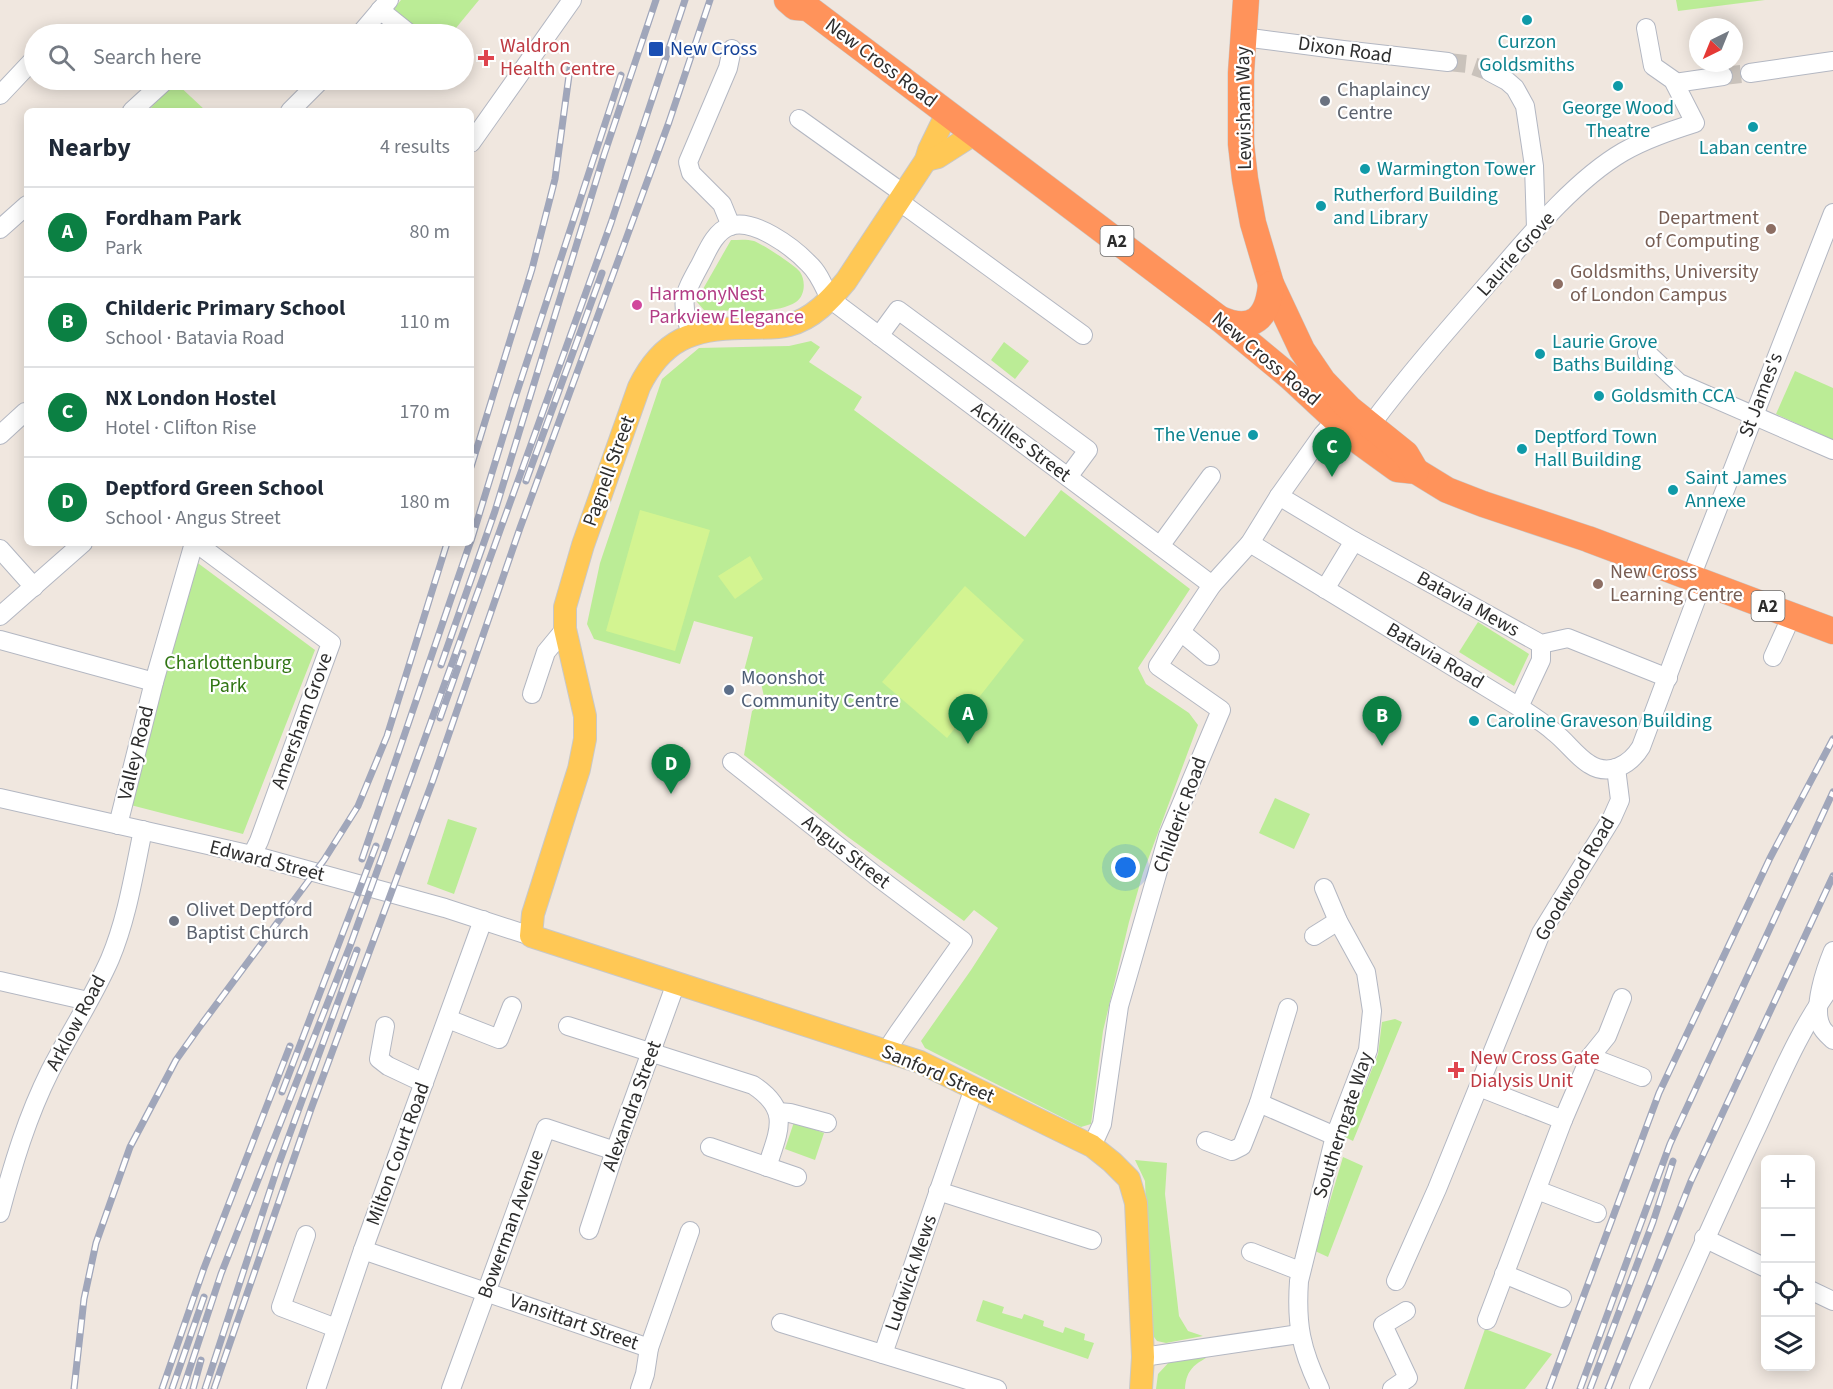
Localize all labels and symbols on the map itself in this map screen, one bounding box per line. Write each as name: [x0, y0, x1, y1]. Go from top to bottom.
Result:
street label: New Cross Road: [819, 12, 943, 114]
marker: Curzon Goldsmiths: [1520, 13, 1534, 27]
north arrow: [1689, 18, 1743, 72]
place label: Curzon Goldsmiths: [1479, 28, 1575, 79]
street label: Dixon Road: [1296, 30, 1394, 70]
place label: Waldron Health Centre: [500, 32, 615, 83]
place label: New Cross: [670, 35, 757, 63]
marker: New Cross: [647, 40, 665, 58]
street label: Lewisham Way: [1229, 45, 1259, 170]
marker: Waldron Health Centre: [477, 49, 495, 67]
place label: Chaplaincy Centre: [1337, 76, 1431, 127]
marker: George Wood Theatre: [1611, 79, 1625, 93]
marker: Chaplaincy Centre: [1318, 94, 1332, 108]
place label: George Wood Theatre: [1562, 94, 1674, 145]
marker: Laban centre: [1746, 120, 1760, 134]
place label: Laban centre: [1699, 134, 1807, 162]
place label: Warmington Tower: [1377, 155, 1536, 183]
marker: Warmington Tower: [1358, 162, 1372, 176]
place label: Rutherford Building and Library: [1333, 181, 1498, 232]
marker: Rutherford Building and Library: [1314, 199, 1328, 213]
place label: Department of Computing: [1645, 204, 1759, 255]
street label: Laurie Grove: [1470, 205, 1562, 303]
marker: Department of Computing: [1764, 222, 1778, 236]
road number: A2: [1100, 226, 1134, 256]
place label: Goldsmiths, University of London Campus: [1570, 258, 1759, 309]
marker: Goldsmiths, University of London Campus: [1551, 277, 1565, 291]
place label: HarmonyNest Parkview Elegance: [649, 280, 804, 331]
marker: HarmonyNest Parkview Elegance: [630, 298, 644, 312]
street label: New Cross Road: [1206, 305, 1326, 413]
place label: Laurie Grove Baths Building: [1552, 328, 1673, 379]
marker: Laurie Grove Baths Building: [1533, 347, 1547, 361]
street label: St James's: [1732, 349, 1790, 441]
place label: Goldsmith CCA: [1611, 382, 1735, 410]
marker: Goldsmith CCA: [1592, 389, 1606, 403]
street label: Achilles Street: [965, 395, 1077, 489]
street label: Pagnell Street: [576, 412, 642, 530]
place label: The Venue: [1154, 421, 1241, 449]
place label: Deptford Town Hall Building: [1534, 423, 1657, 474]
marker: The Venue: [1246, 428, 1260, 442]
pin: C: [1312, 428, 1352, 477]
marker: Deptford Town Hall Building: [1515, 442, 1529, 456]
place label: Saint James Annexe: [1685, 464, 1787, 515]
marker: Saint James Annexe: [1666, 483, 1680, 497]
place label: New Cross Learning Centre: [1610, 558, 1743, 609]
street label: Batavia Mews: [1412, 564, 1524, 644]
marker: New Cross Learning Centre: [1591, 577, 1605, 591]
road number: A2: [1752, 591, 1784, 621]
street label: Batavia Road: [1381, 616, 1489, 696]
park label: Charlottenburg Park: [164, 649, 292, 700]
street label: Amersham Grove: [264, 649, 340, 793]
place label: Moonshot Community Centre: [741, 664, 899, 715]
marker: Moonshot Community Centre: [722, 683, 736, 697]
pin: A: [948, 694, 988, 744]
pin: B: [1362, 696, 1402, 746]
street label: Valley Road: [111, 703, 161, 803]
place label: Caroline Graveson Building: [1486, 707, 1712, 735]
marker: Caroline Graveson Building: [1467, 714, 1481, 728]
pin: D: [652, 744, 690, 794]
street label: Childeric Road: [1146, 753, 1214, 877]
street label: Angus Street: [796, 809, 896, 896]
street label: Goodwood Road: [1528, 812, 1622, 946]
street label: Edward Street: [207, 833, 328, 889]
your location: [1111, 853, 1140, 882]
place label: Olivet Deptford Baptist Church: [186, 896, 313, 947]
marker: Olivet Deptford Baptist Church: [167, 914, 181, 928]
street label: Arklow Road: [39, 970, 113, 1076]
street label: Alexandra Street: [595, 1037, 669, 1175]
street label: Sanford Street: [877, 1038, 999, 1110]
place label: New Cross Gate Dialysis Unit: [1470, 1044, 1600, 1095]
street label: Southerngate Way: [1306, 1047, 1380, 1202]
marker: New Cross Gate Dialysis Unit: [1447, 1061, 1465, 1079]
street label: Milton Court Road: [359, 1078, 437, 1230]
street label: Bowerman Avenue: [471, 1145, 551, 1303]
street label: Ludwick Mews: [878, 1211, 944, 1335]
street label: Vansittart Street: [506, 1287, 642, 1357]

